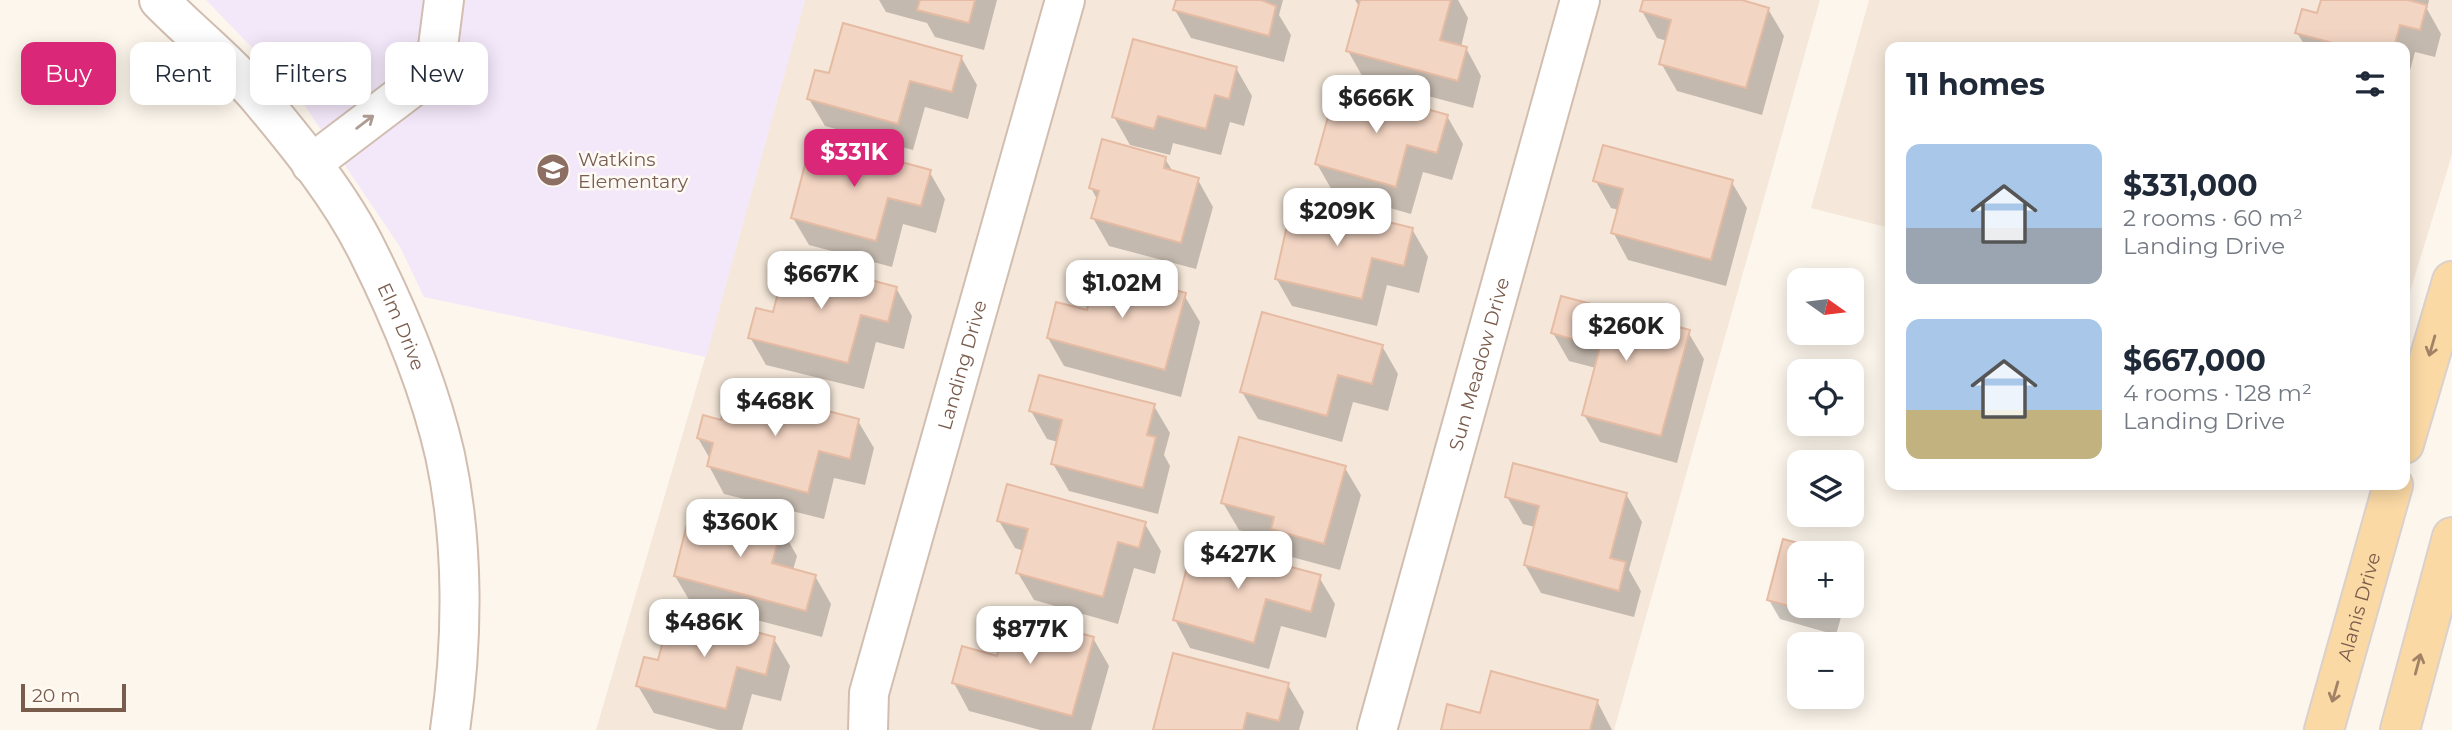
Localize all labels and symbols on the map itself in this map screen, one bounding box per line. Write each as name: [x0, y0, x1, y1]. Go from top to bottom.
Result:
pin: $666K: [1327, 76, 1425, 135]
one-way arrow: [355, 115, 374, 129]
pin: $331K: [805, 130, 903, 189]
place label: Watkins Elementary: [578, 148, 689, 193]
school or university icon: Watkins Elementary: [534, 151, 572, 189]
pin: $209K: [1288, 188, 1386, 248]
pin: $667K: [772, 252, 870, 311]
pin: $1.02M: [1065, 260, 1179, 320]
north arrow: [1787, 268, 1864, 345]
street label: Sun Meadow Drive: [1444, 275, 1514, 453]
street label: Elm Drive: [373, 279, 430, 373]
street label: Landing Drive: [933, 297, 991, 432]
pin: $260K: [1577, 304, 1675, 363]
one-way arrow: [2425, 334, 2438, 357]
pin: $468K: [726, 378, 824, 438]
pin: $360K: [691, 500, 789, 559]
pin: $427K: [1189, 532, 1287, 591]
street label: Alanis Drive: [2332, 550, 2385, 664]
pin: $486K: [655, 600, 753, 659]
pin: $877K: [981, 606, 1079, 666]
one-way arrow: [2412, 653, 2425, 676]
one-way arrow: [2328, 680, 2341, 703]
scale bar: [21, 681, 126, 713]

